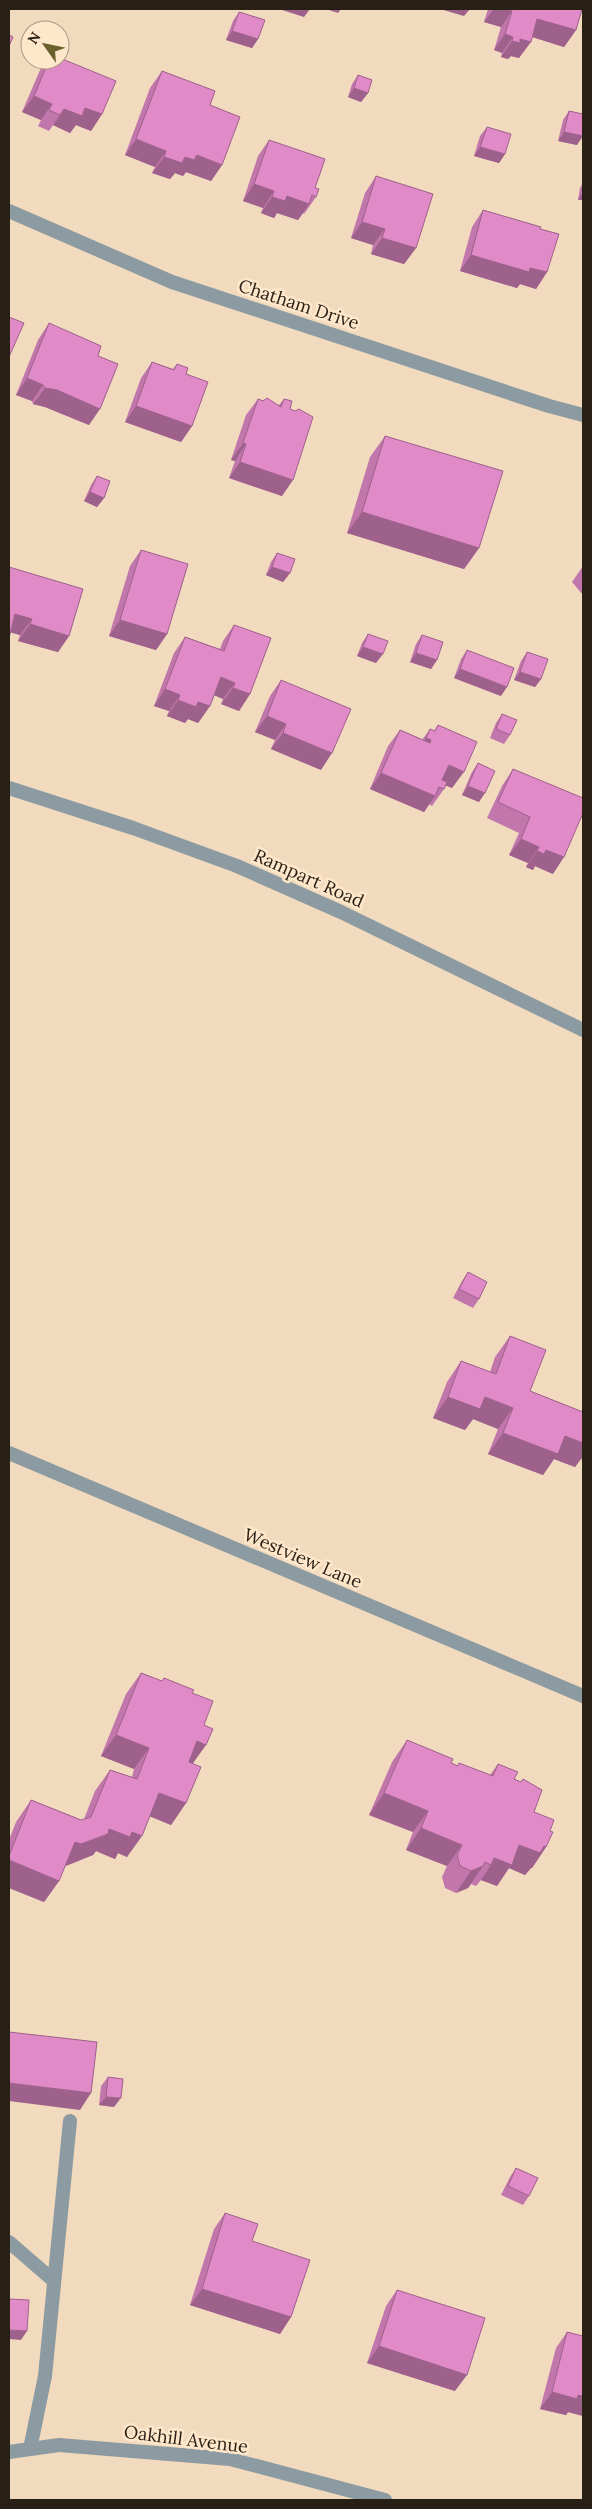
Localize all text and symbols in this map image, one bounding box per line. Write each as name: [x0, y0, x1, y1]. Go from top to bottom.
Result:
north arrow: [20, 20, 70, 70]
text: N: [24, 28, 45, 47]
street label: Chatham Drive: [236, 274, 362, 334]
street label: Rampart Road: [250, 843, 368, 913]
street label: Westview Lane: [240, 1523, 366, 1593]
street label: Oakhill Avenue: [123, 2420, 250, 2458]

